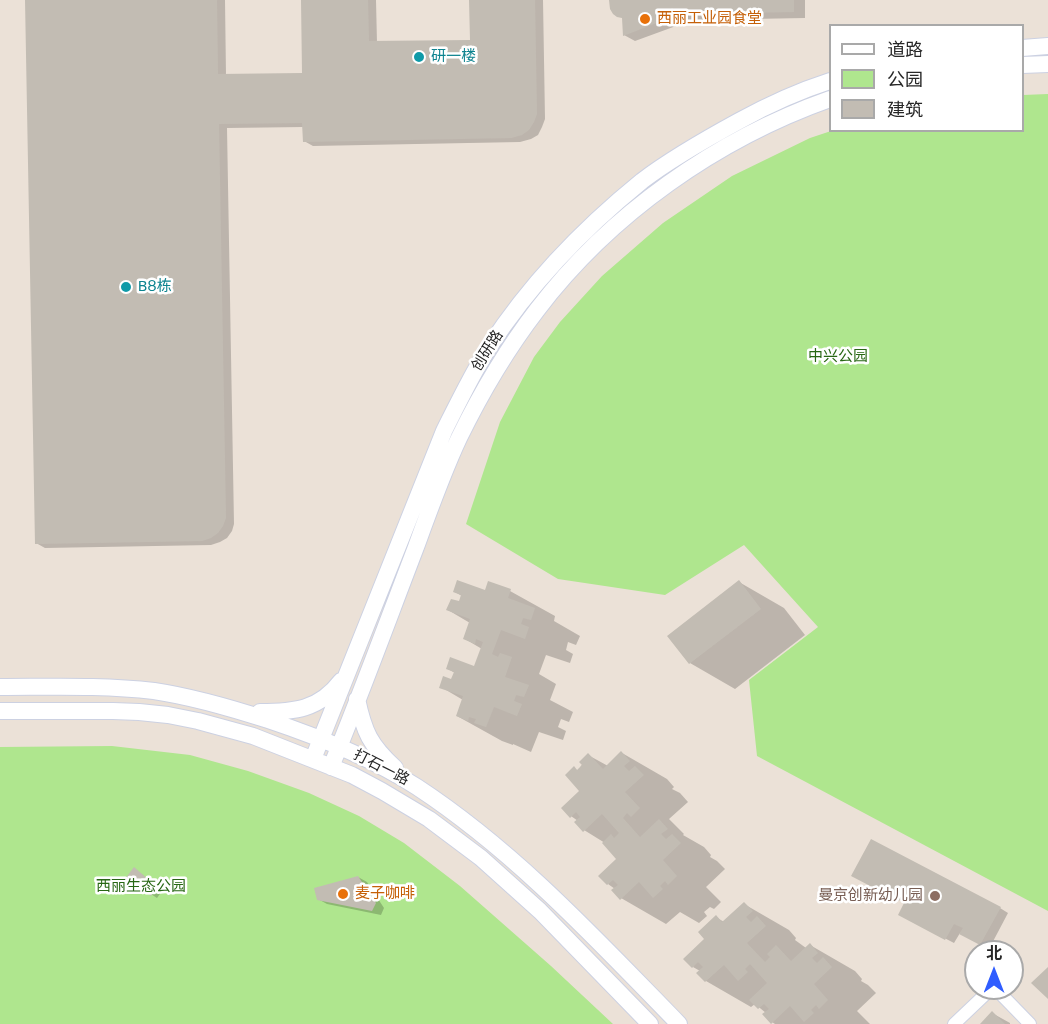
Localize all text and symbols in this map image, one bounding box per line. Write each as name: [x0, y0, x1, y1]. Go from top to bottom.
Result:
place label: 西丽工业园食堂: [657, 10, 762, 28]
marker: 西丽工业园食堂: [638, 12, 652, 26]
legend: [829, 24, 1024, 132]
text: 道路: [887, 37, 923, 62]
place label: 研一楼: [431, 48, 476, 66]
marker: 研一楼: [412, 50, 426, 64]
text: 公园: [887, 67, 923, 92]
text: 建筑: [887, 97, 923, 122]
place label: B8栋: [138, 278, 172, 296]
marker: B8栋: [119, 280, 133, 294]
street label: 创研路: [468, 327, 508, 375]
park label: 中兴公园: [808, 348, 868, 366]
street label: 打石一路: [350, 746, 412, 790]
park label: 西丽生态公园: [96, 878, 186, 896]
place label: 麦子咖啡: [355, 885, 415, 903]
marker: 麦子咖啡: [336, 887, 350, 901]
place label: 曼京创新幼儿园: [818, 887, 923, 905]
marker: 曼京创新幼儿园: [928, 889, 942, 903]
north arrow: [964, 940, 1024, 1000]
text: 北: [986, 942, 1002, 965]

